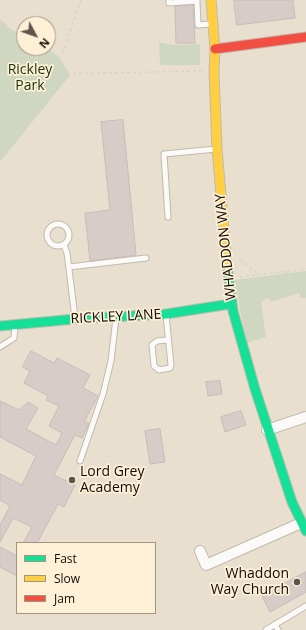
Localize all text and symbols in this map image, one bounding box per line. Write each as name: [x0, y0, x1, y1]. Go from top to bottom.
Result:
north arrow: [16, 16, 56, 56]
text: N: [36, 35, 53, 52]
park label: Rickley Park: [8, 62, 52, 94]
street label: WHADDON WAY: [212, 193, 240, 301]
street label: RICKLEY LANE: [70, 306, 162, 328]
place label: Lord Grey Academy: [80, 464, 144, 496]
marker: Lord Grey Academy: [67, 475, 77, 485]
legend: [16, 542, 156, 614]
text: Fast: [54, 550, 77, 567]
place label: Whaddon Way Church: [211, 566, 289, 598]
text: Slow: [54, 570, 80, 587]
marker: Whaddon Way Church: [292, 577, 302, 587]
text: Jam: [54, 590, 75, 607]

